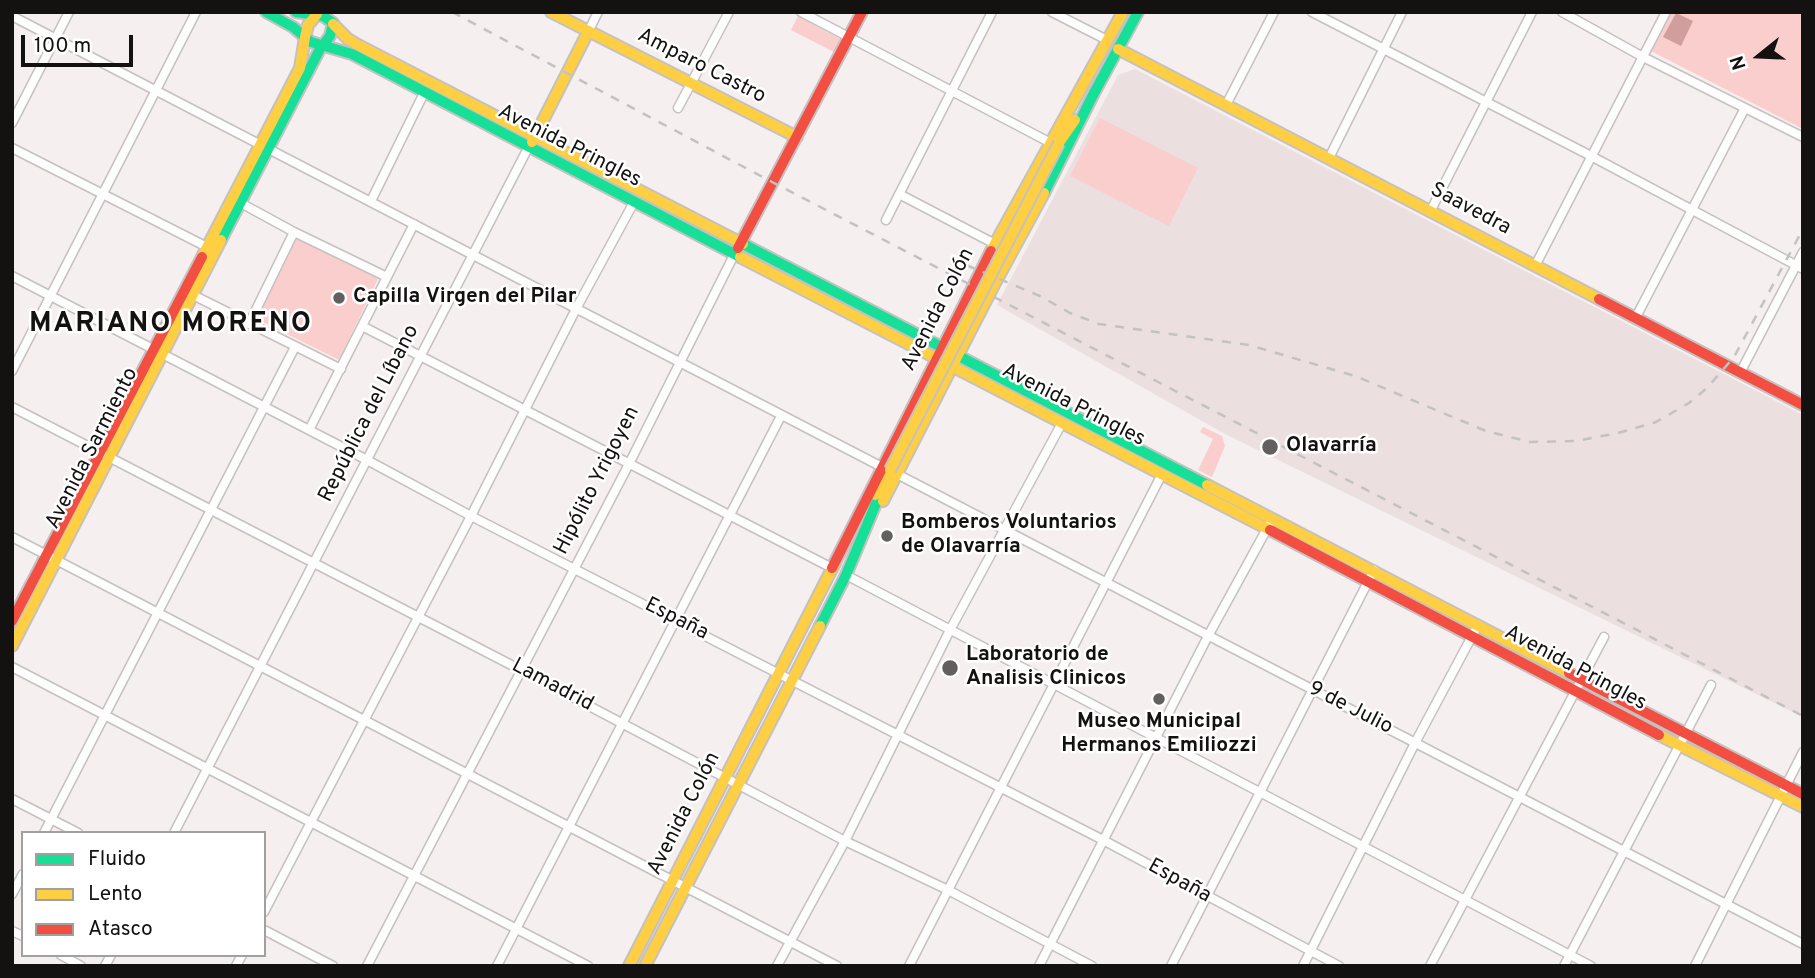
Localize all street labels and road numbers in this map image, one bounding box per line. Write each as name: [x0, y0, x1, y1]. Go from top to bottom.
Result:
street label: Amparo Castro: [633, 24, 769, 110]
street label: Avenida Pringles: [493, 100, 645, 194]
street label: Saavedra: [1425, 178, 1515, 242]
street label: Avenida Colón: [897, 244, 981, 376]
street label: República del Líbano: [314, 321, 426, 507]
street label: Avenida Pringles: [997, 359, 1149, 453]
street label: Avenida Sarmiento: [41, 364, 145, 534]
street label: Hipólito Yrigoyen: [550, 403, 646, 559]
street label: España: [640, 593, 712, 647]
street label: Avenida Pringles: [1500, 621, 1650, 717]
street label: Lamadrid: [507, 654, 597, 718]
street label: 9 de Julio: [1304, 677, 1396, 741]
street label: Avenida Colón: [643, 748, 727, 880]
street label: España: [1143, 854, 1215, 910]

